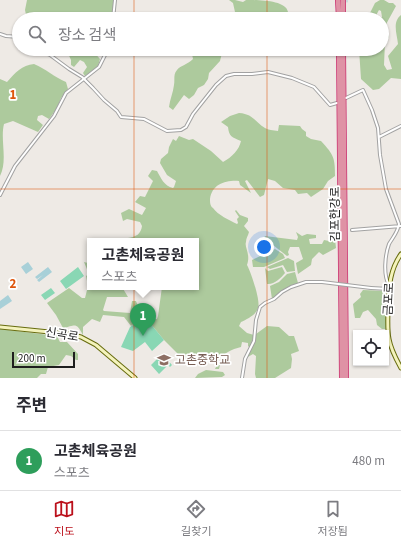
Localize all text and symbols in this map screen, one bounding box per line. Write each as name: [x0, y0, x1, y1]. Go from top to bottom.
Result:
search box: [12, 12, 389, 56]
icon: search: [26, 23, 48, 45]
text: 장소 검색: [58, 25, 116, 46]
text: 1: [10, 86, 17, 104]
street label: 김포한강로: [327, 186, 344, 242]
your location: [254, 237, 274, 257]
popup: [87, 238, 199, 290]
text: 고촌체육공원: [102, 245, 184, 266]
text: 스포츠: [102, 268, 137, 286]
text: 2: [10, 275, 17, 293]
street label: 금포로: [380, 282, 398, 316]
pin: 1: [130, 303, 156, 336]
street label: 신곡로: [44, 324, 80, 346]
map controls: [353, 330, 389, 366]
button: locate: [353, 330, 389, 366]
scale bar: [12, 350, 75, 369]
text: 200 m: [18, 351, 46, 366]
school or university icon: 고촌중학교: [156, 352, 172, 368]
place label: 고촌중학교: [175, 352, 230, 369]
text: 주변: [16, 394, 47, 418]
text: 고촌체육공원: [54, 441, 137, 462]
text: 1: [26, 452, 32, 470]
text: 480 m: [352, 452, 385, 470]
text: 스포츠: [54, 464, 90, 482]
tab: 지도: [53, 498, 75, 539]
tab: 길찾기: [181, 498, 211, 539]
tab: 저장됨: [318, 498, 348, 539]

